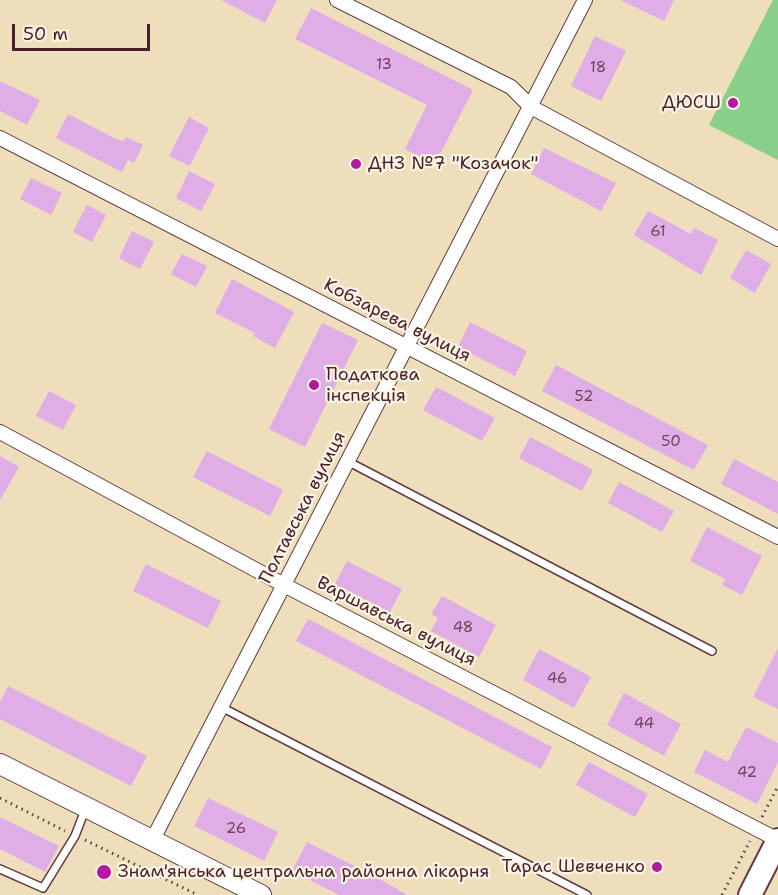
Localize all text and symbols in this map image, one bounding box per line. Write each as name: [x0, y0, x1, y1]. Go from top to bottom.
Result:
scale bar: [15, 12, 153, 50]
text: 50 m: [23, 22, 68, 46]
house number: 13: [376, 56, 392, 74]
house number: 18: [590, 59, 606, 77]
place label: ДЮСШ: [662, 92, 721, 114]
marker: ДЮСШ: [726, 96, 740, 110]
place label: ДНЗ №7 "Козачок": [368, 153, 538, 175]
marker: ДНЗ №7 "Козачок": [349, 157, 363, 171]
house number: 61: [650, 223, 666, 241]
street label: Кобзарева вулиця: [320, 275, 474, 367]
place label: Податкова інспекція: [326, 364, 420, 406]
marker: Податкова інспекція: [307, 378, 321, 392]
house number: 52: [575, 388, 593, 406]
street label: Полтавська вулиця: [255, 428, 351, 588]
house number: 50: [661, 433, 681, 451]
street label: Варшавська вулиця: [313, 573, 479, 671]
house number: 48: [453, 619, 473, 637]
house number: 46: [547, 670, 567, 688]
house number: 44: [634, 715, 654, 733]
house number: 42: [737, 764, 757, 782]
house number: 26: [226, 820, 246, 838]
place label: Тарас Шевченко: [501, 856, 645, 878]
marker: Тарас Шевченко: [650, 860, 664, 874]
place label: Знам'янська центральна районна лікарня: [118, 861, 489, 883]
marker: Знам'янська центральна районна лікарня: [95, 863, 113, 881]

